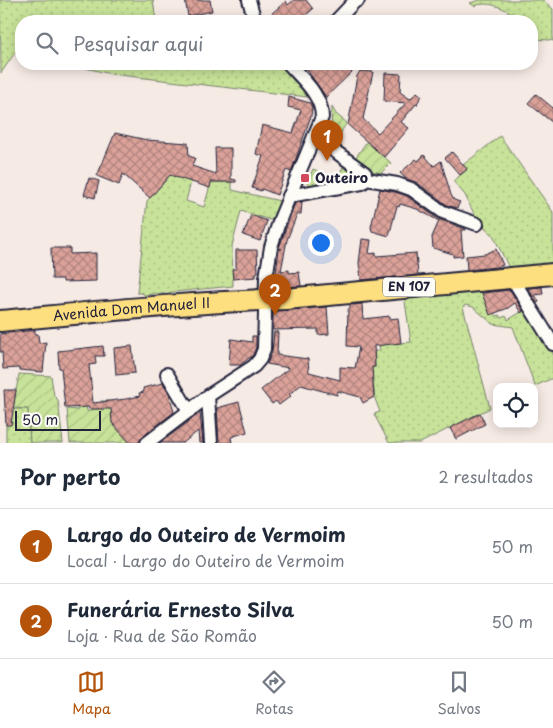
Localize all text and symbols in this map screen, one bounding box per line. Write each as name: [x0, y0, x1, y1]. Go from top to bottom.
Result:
search box: [15, 15, 538, 70]
icon: search: [33, 29, 61, 57]
text: Pesquisar aqui: [73, 29, 203, 57]
pin: 1: [311, 120, 343, 161]
place label: Outeiro: [315, 167, 368, 188]
marker: Outeiro: [299, 172, 311, 184]
your location: [308, 230, 334, 256]
pin: 2: [259, 274, 291, 315]
road number: EN 107: [383, 278, 435, 296]
street label: Avenida Dom Manuel II: [52, 292, 211, 326]
map controls: [493, 383, 538, 428]
button: locate: [493, 383, 538, 428]
scale bar: [15, 408, 101, 431]
text: 50 m: [22, 409, 58, 430]
text: Por perto: [20, 460, 120, 492]
text: 2 resultados: [439, 464, 533, 488]
text: Largo do Outeiro de Vermoim: [67, 520, 346, 548]
text: 1: [32, 534, 40, 558]
text: 50 m: [492, 534, 533, 558]
text: Local · Largo do Outeiro de Vermoim: [67, 548, 345, 572]
text: Funerária Ernesto Silva: [67, 595, 294, 623]
text: 2: [30, 609, 42, 633]
text: 50 m: [492, 609, 533, 633]
text: Loja · Rua de São Romão: [67, 623, 257, 647]
tab: Mapa: [72, 668, 111, 719]
tab: Rotas: [255, 668, 293, 719]
tab: Salvos: [438, 668, 481, 719]

